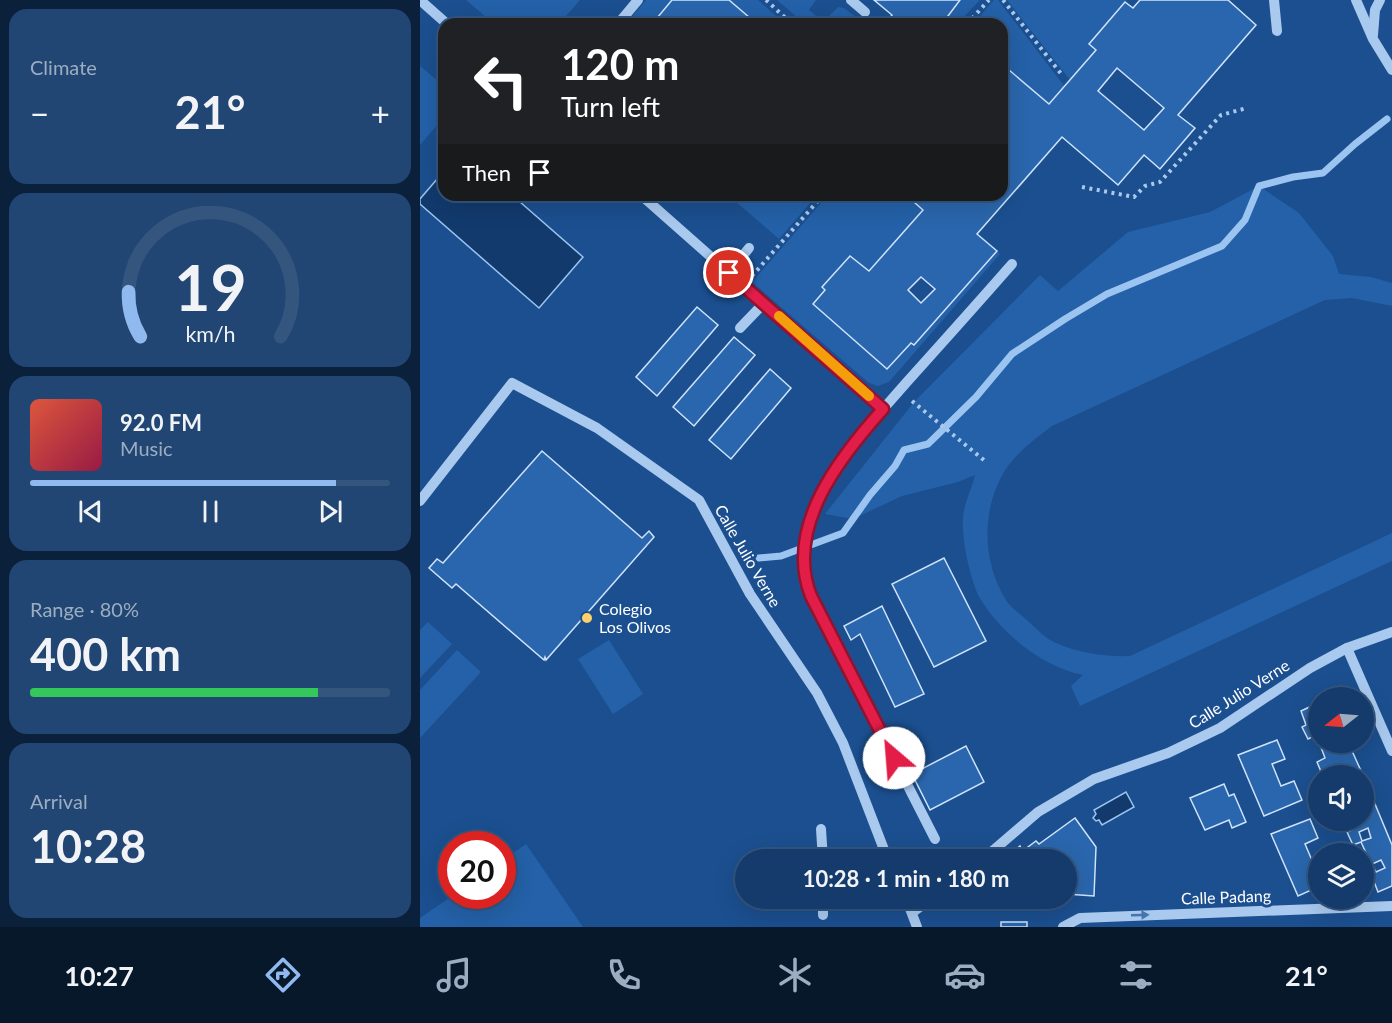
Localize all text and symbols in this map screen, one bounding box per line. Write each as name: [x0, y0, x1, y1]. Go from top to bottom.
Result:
text: 120 m: [561, 39, 679, 89]
icon: left: [462, 42, 540, 120]
text: Climate: [30, 55, 97, 79]
text: 21°: [175, 85, 245, 139]
text: Turn left: [561, 90, 660, 123]
text: −: [30, 93, 49, 133]
text: +: [371, 93, 390, 133]
icon: arrive: [523, 156, 556, 189]
text: Then: [462, 159, 511, 186]
pin: [703, 247, 754, 298]
text: 19: [174, 249, 246, 324]
icon: arrive: [712, 256, 745, 289]
text: km/h: [185, 321, 235, 347]
text: 92.0 FM: [120, 409, 202, 436]
text: Music: [120, 436, 173, 460]
icon: previous: [74, 495, 107, 528]
icon: pause: [194, 495, 227, 528]
icon: next: [314, 495, 347, 528]
street label: Calle Julio Verne: [711, 501, 785, 610]
text: Range · 80%: [30, 597, 139, 621]
place label: Colegio Los Olivos: [599, 599, 671, 636]
marker: Colegio Los Olivos: [580, 611, 594, 625]
text: 400 km: [30, 627, 181, 681]
street label: Calle Julio Verne: [1185, 655, 1293, 732]
north arrow: [1308, 687, 1374, 753]
map controls: [1308, 687, 1374, 909]
position arrow: [862, 726, 926, 790]
button: sound: [1308, 765, 1374, 831]
text: Arrival: [30, 789, 88, 813]
text: 10:28: [30, 819, 146, 873]
speed limit sign: 20: [438, 831, 516, 909]
button: layers: [1308, 843, 1374, 909]
text: 10:28 · 1 min · 180 m: [803, 865, 1009, 892]
street label: Calle Padang: [1181, 885, 1271, 908]
one-way arrow: [1131, 911, 1150, 920]
icon: directions: [262, 954, 304, 996]
icon: music: [433, 954, 475, 996]
icon: phone: [603, 954, 645, 996]
icon: climate: [774, 954, 816, 996]
icon: car: [944, 954, 986, 996]
icon: filters: [1115, 954, 1157, 996]
text: 10:27: [64, 959, 134, 992]
text: 21°: [1285, 959, 1328, 992]

